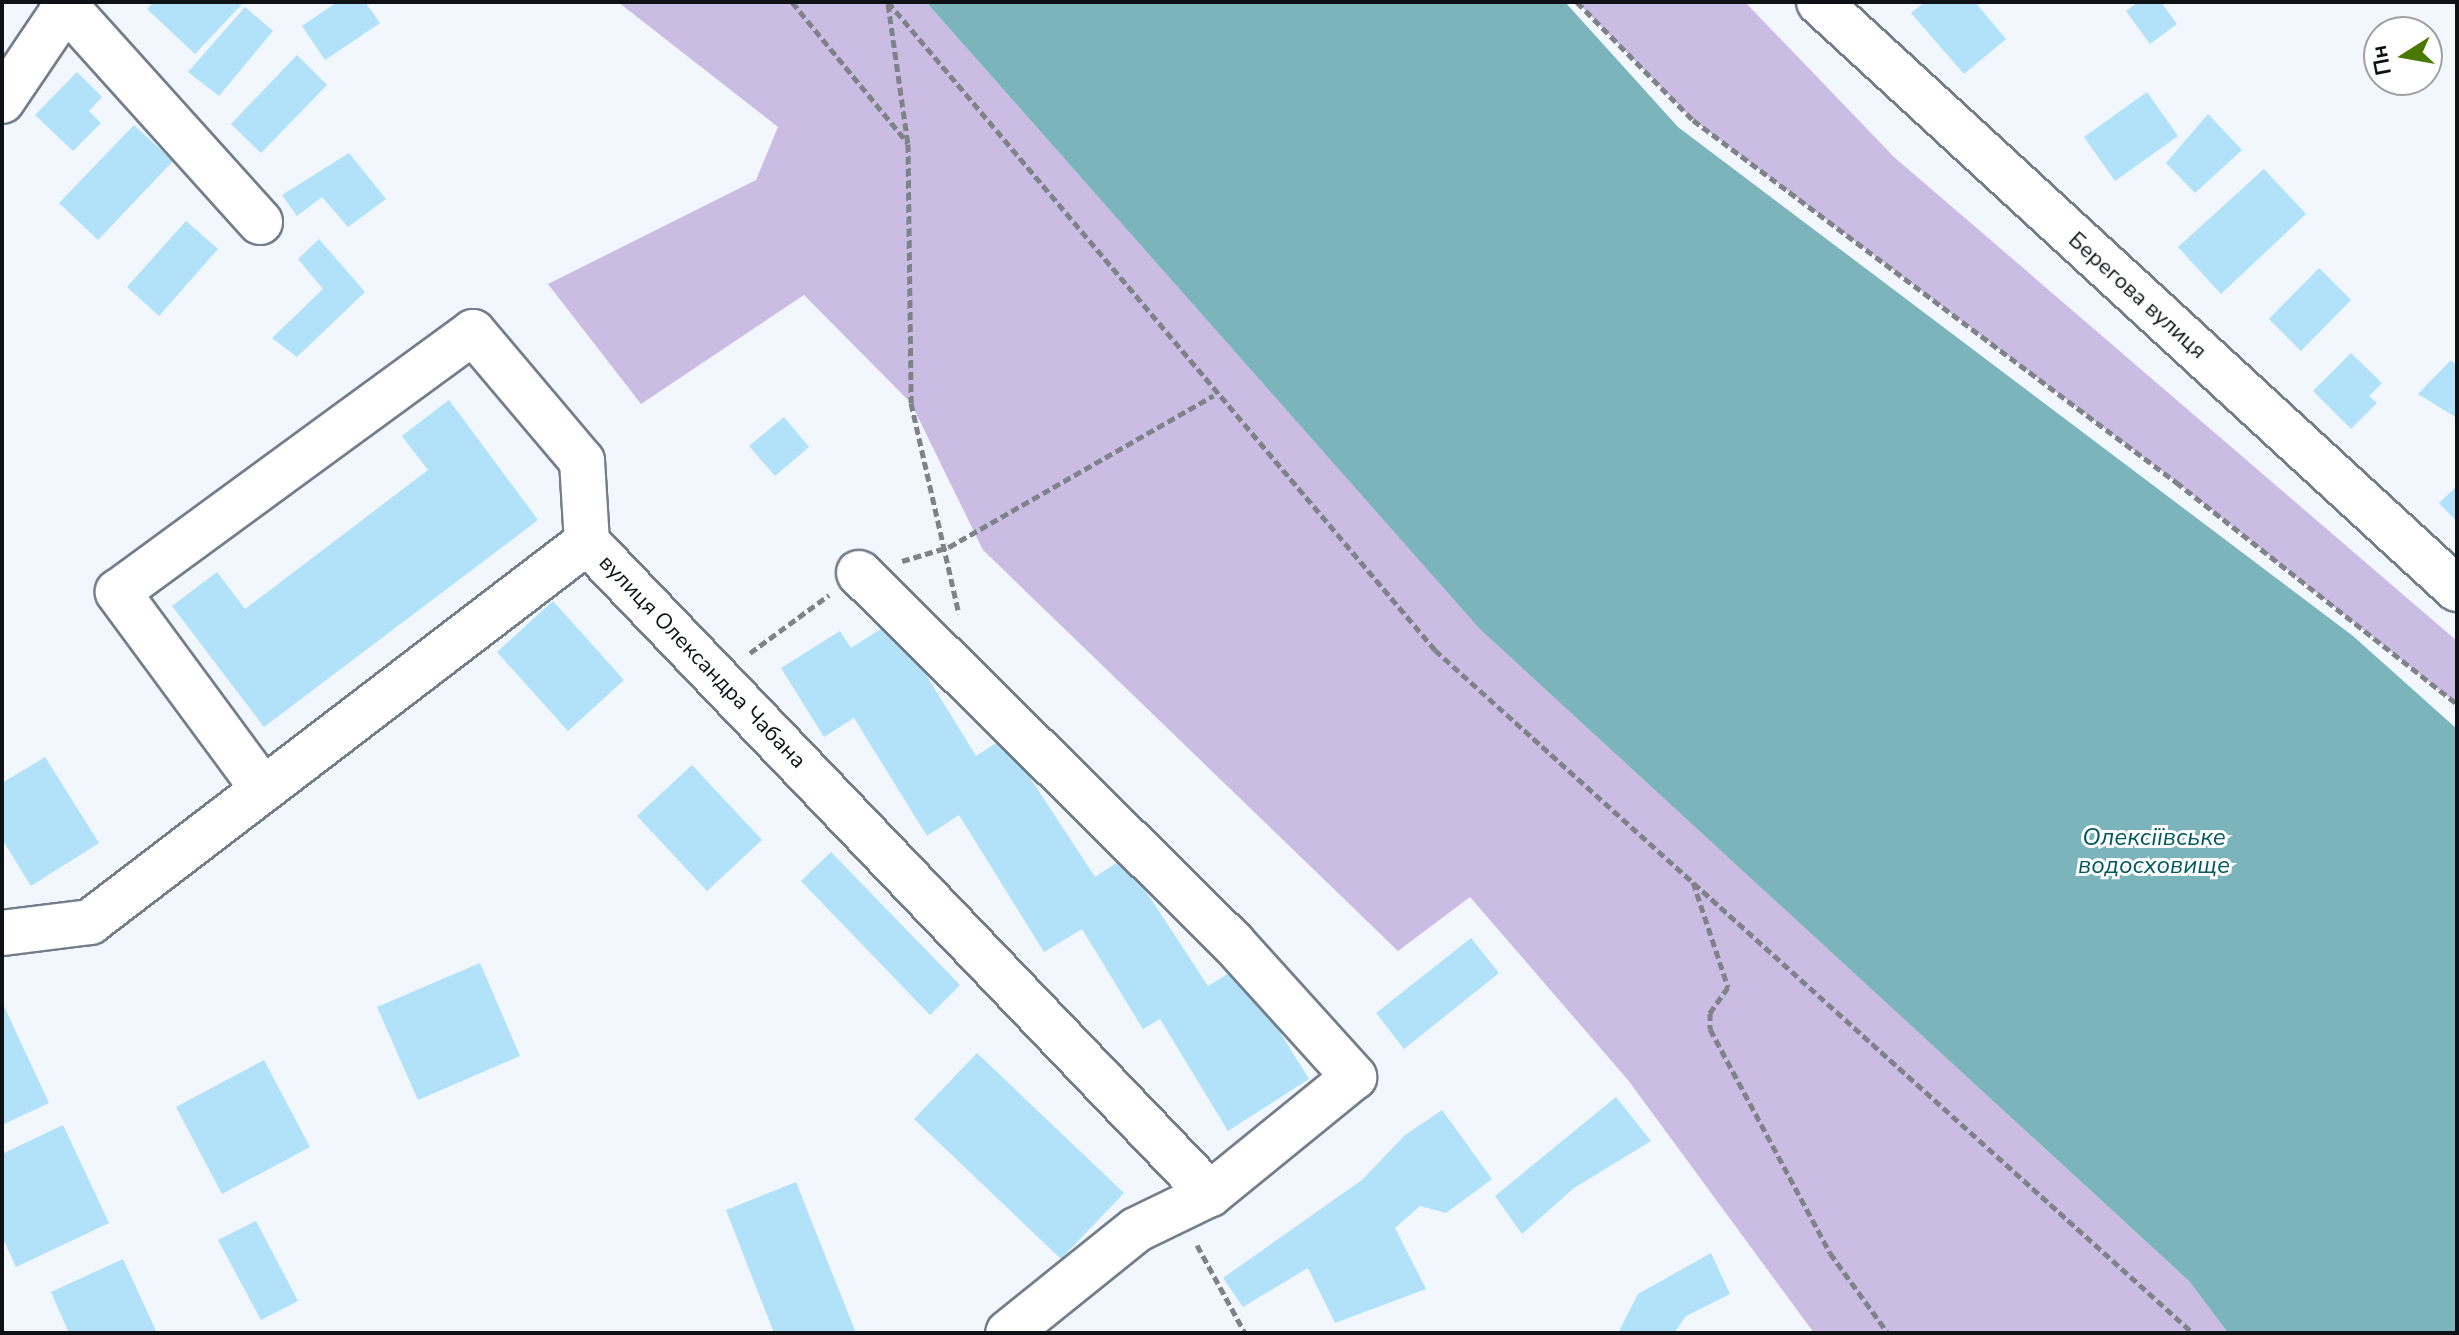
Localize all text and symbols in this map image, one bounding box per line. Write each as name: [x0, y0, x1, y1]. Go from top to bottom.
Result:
north arrow: [2363, 16, 2443, 96]
text: Пн: [2364, 42, 2399, 78]
street label: Берегова вулиця: [2063, 227, 2211, 365]
street label: вулиця Олександра Чабана: [593, 550, 811, 774]
water label: Олексіївське водосховище: [2078, 824, 2230, 880]

